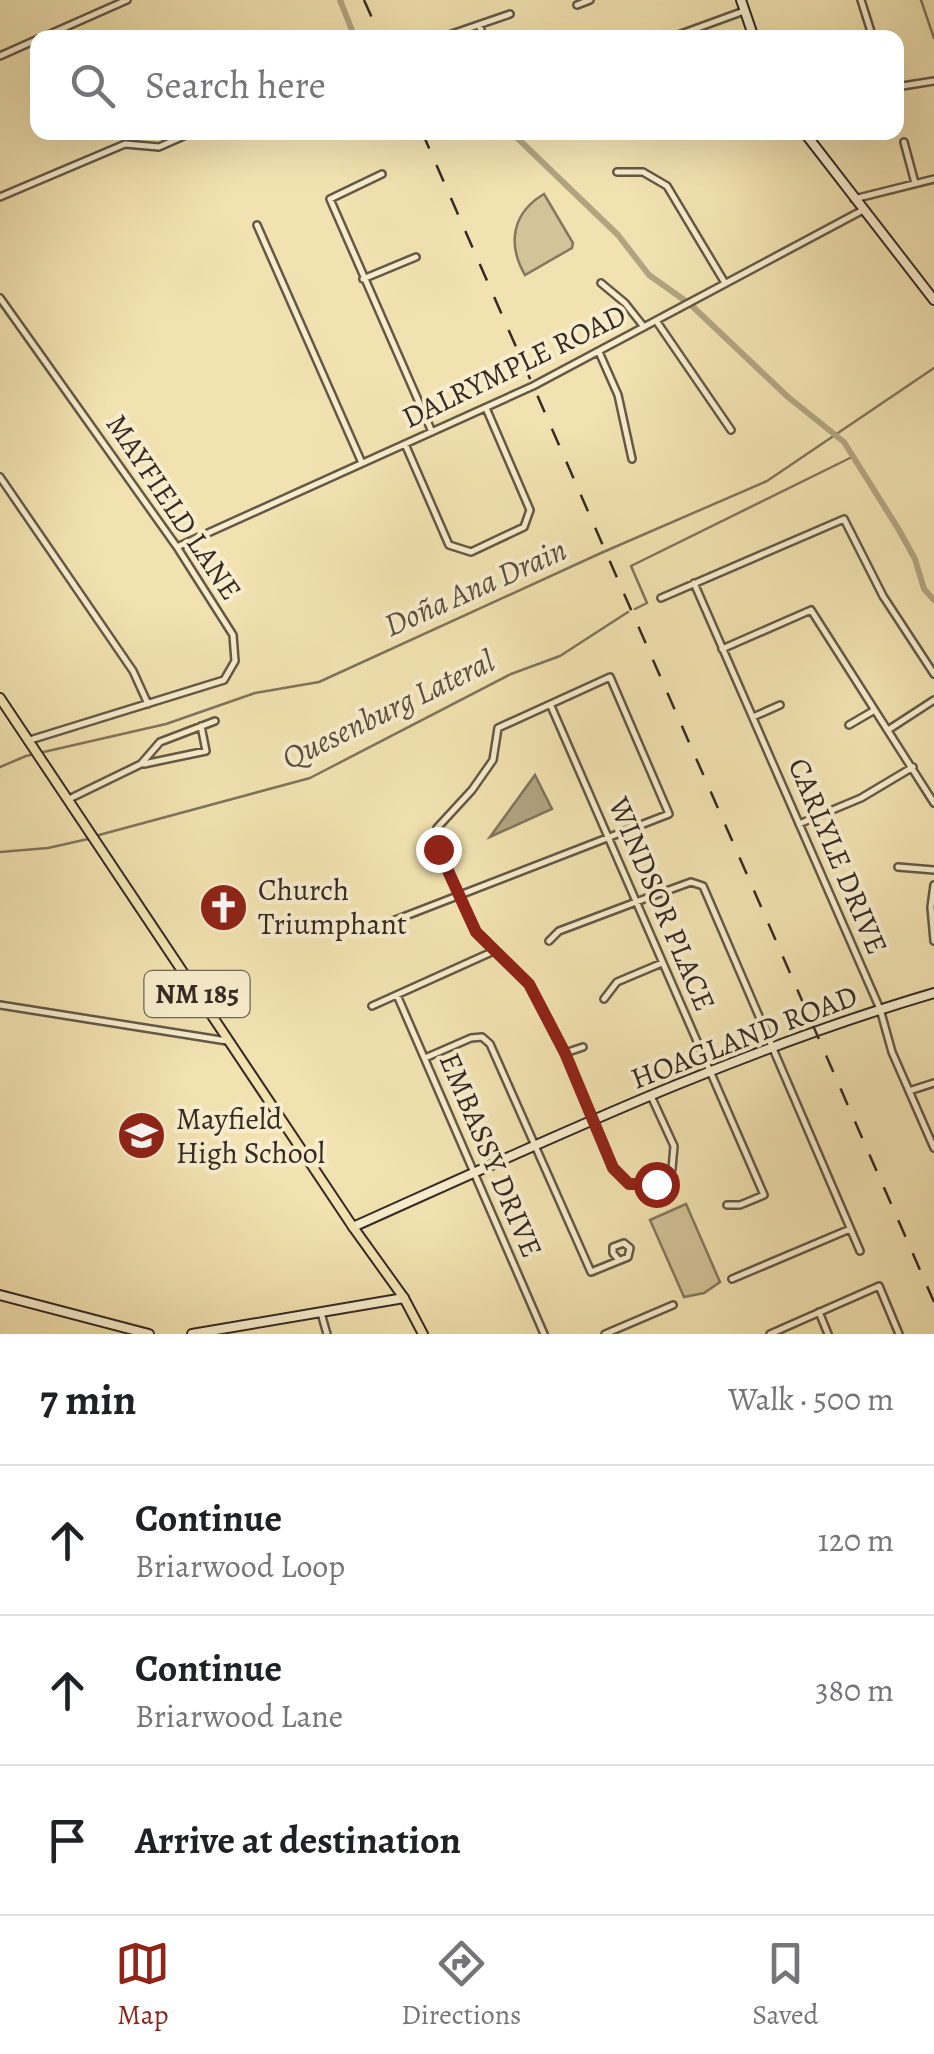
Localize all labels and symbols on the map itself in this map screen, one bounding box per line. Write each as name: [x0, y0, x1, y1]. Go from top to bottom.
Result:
street label: DALRYMPLE ROAD: [395, 294, 633, 438]
street label: MAYFIELD LANE: [97, 406, 251, 608]
water label: Doña Ana Drain: [377, 527, 573, 647]
water label: Quesenburg Lateral: [274, 638, 502, 780]
street label: CARLYLE DRIVE: [779, 752, 897, 960]
street label: WINDSOR PLACE: [599, 790, 725, 1017]
route end: [416, 827, 462, 873]
place label: Church Triumphant: [258, 870, 407, 944]
church icon: Church Triumphant: [197, 881, 249, 933]
road number: NM 185: [144, 971, 250, 1017]
street label: HOAGLAND ROAD: [625, 975, 863, 1099]
street label: EMBASSY DRIVE: [430, 1047, 552, 1263]
place label: Mayfield High School: [176, 1099, 325, 1173]
school or university icon: Mayfield High School: [115, 1110, 167, 1162]
route start: [634, 1162, 680, 1208]

